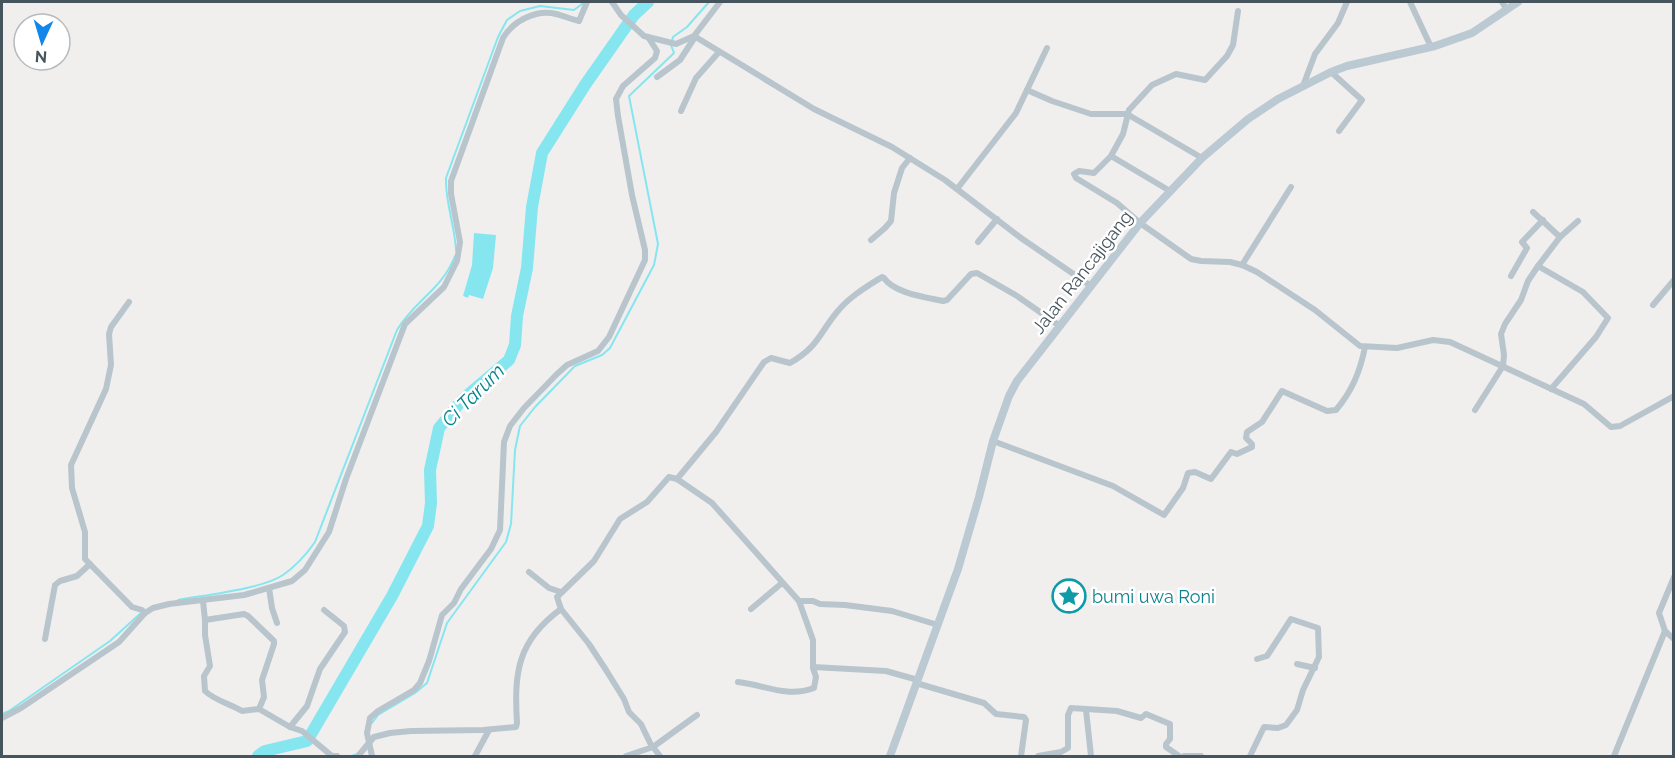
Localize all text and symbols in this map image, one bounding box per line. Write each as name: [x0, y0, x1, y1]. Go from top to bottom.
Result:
north arrow: [12, 12, 72, 72]
text: N: [34, 47, 48, 66]
street label: Jalan Rancajigang: [1027, 206, 1137, 338]
water label: Ci Tarum: [437, 359, 509, 431]
place icon: bumi uwa Roni: [1051, 578, 1087, 614]
place label: bumi uwa Roni: [1092, 586, 1215, 607]

